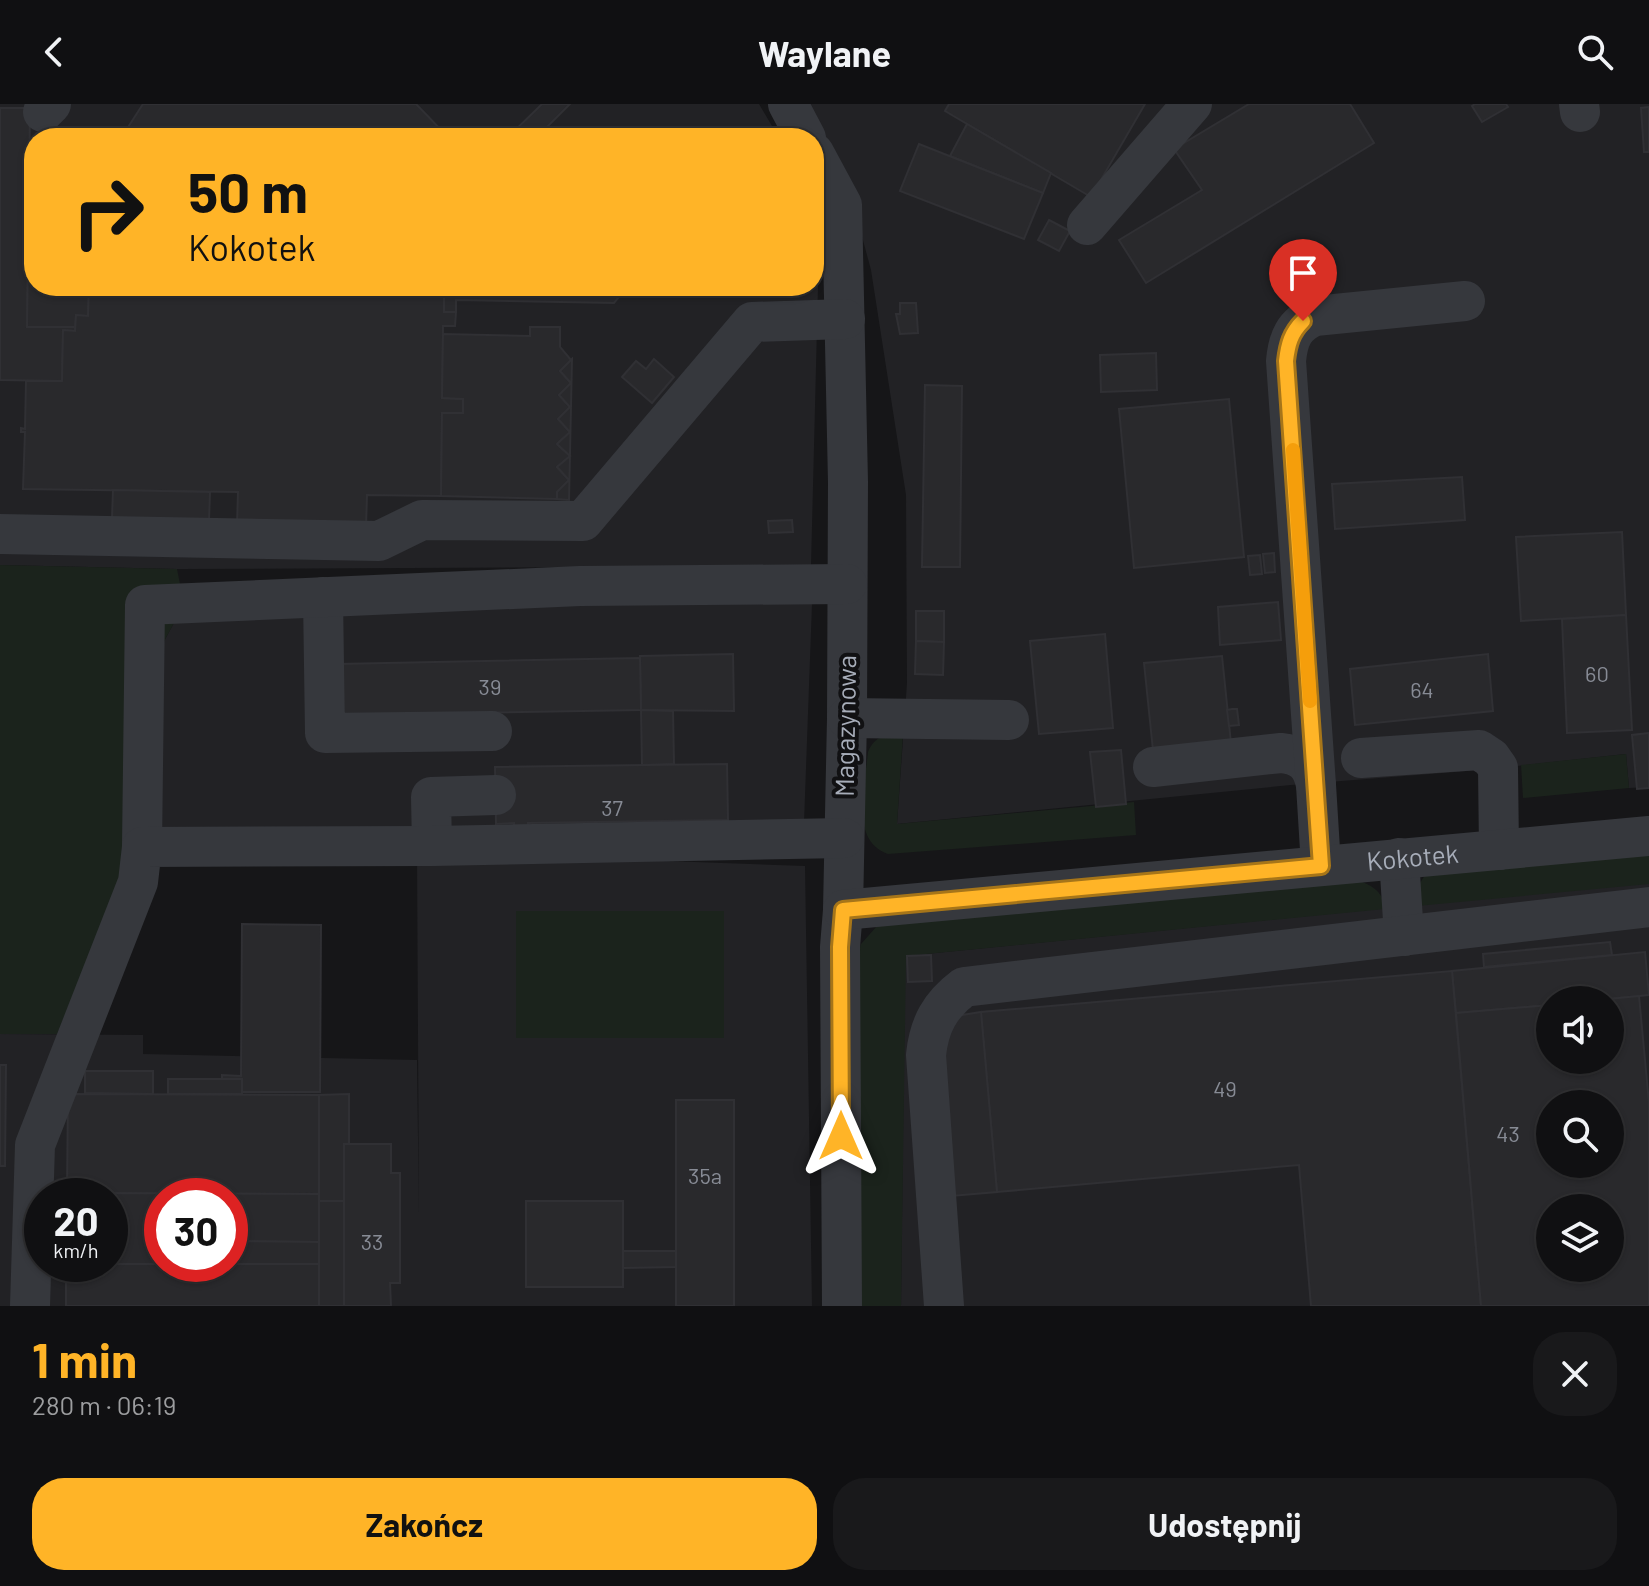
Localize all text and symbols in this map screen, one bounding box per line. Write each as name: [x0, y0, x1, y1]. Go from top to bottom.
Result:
icon: back: [32, 30, 76, 74]
icon: search: [1573, 30, 1617, 74]
text: Waylane: [758, 31, 891, 74]
text: 50 m: [188, 157, 308, 224]
icon: right: [56, 160, 160, 264]
text: Kokotek: [188, 225, 316, 268]
pin: [1269, 239, 1337, 321]
icon: arrive: [1281, 251, 1325, 295]
street label: Magazynowa: [828, 655, 861, 797]
house number: 60: [1585, 660, 1609, 686]
house number: 39: [479, 673, 501, 699]
house number: 64: [1410, 676, 1434, 702]
house number: 37: [601, 794, 623, 820]
street label: Kokotek: [1365, 837, 1460, 876]
map controls: [1536, 986, 1624, 1282]
button: sound: [1536, 986, 1624, 1074]
house number: 49: [1213, 1075, 1237, 1101]
button: search: [1536, 1090, 1624, 1178]
position arrow: [799, 1094, 883, 1178]
house number: 43: [1496, 1120, 1520, 1146]
house number: 35a: [688, 1162, 722, 1188]
speed limit sign: 30: [144, 1178, 248, 1282]
button: layers: [1536, 1194, 1624, 1282]
text: 20: [53, 1196, 99, 1244]
house number: 33: [361, 1228, 383, 1254]
text: km/h: [53, 1238, 99, 1262]
text: 1 min: [32, 1330, 137, 1388]
button: close: [1533, 1332, 1617, 1416]
text: 280 m · 06:19: [32, 1389, 176, 1420]
button: Zakończ: [32, 1478, 817, 1570]
button: Udostępnij: [833, 1478, 1617, 1570]

